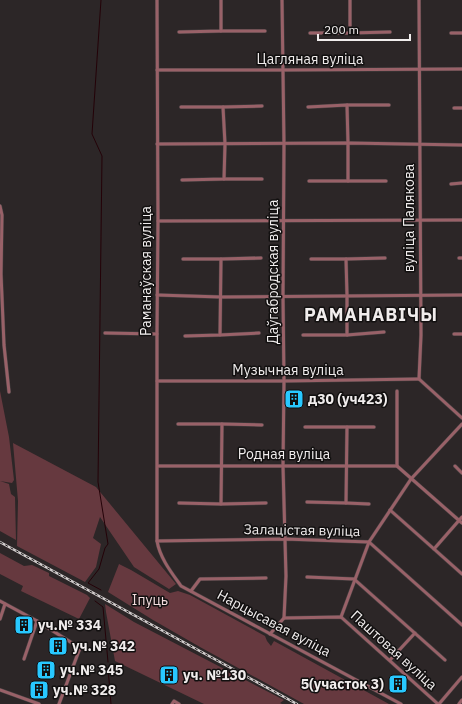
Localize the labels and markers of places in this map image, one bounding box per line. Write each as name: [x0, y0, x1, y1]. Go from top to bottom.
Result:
building icon: д30 (уч423): [283, 388, 305, 410]
place label: д30 (уч423): [308, 390, 388, 408]
building icon: уч.№ 334: [13, 614, 35, 636]
place label: уч.№ 334: [38, 616, 101, 634]
building icon: уч.№ 342: [47, 635, 69, 657]
place label: уч.№ 342: [72, 637, 135, 655]
building icon: уч.№ 345: [35, 659, 57, 681]
place label: уч.№ 345: [60, 661, 123, 679]
building icon: уч. №130: [158, 664, 180, 686]
place label: уч. №130: [183, 666, 246, 684]
building icon: 5(участок 3): [387, 673, 409, 695]
place label: 5(участок 3): [301, 675, 384, 693]
building icon: уч.№ 328: [28, 679, 50, 701]
place label: уч.№ 328: [53, 681, 116, 699]

